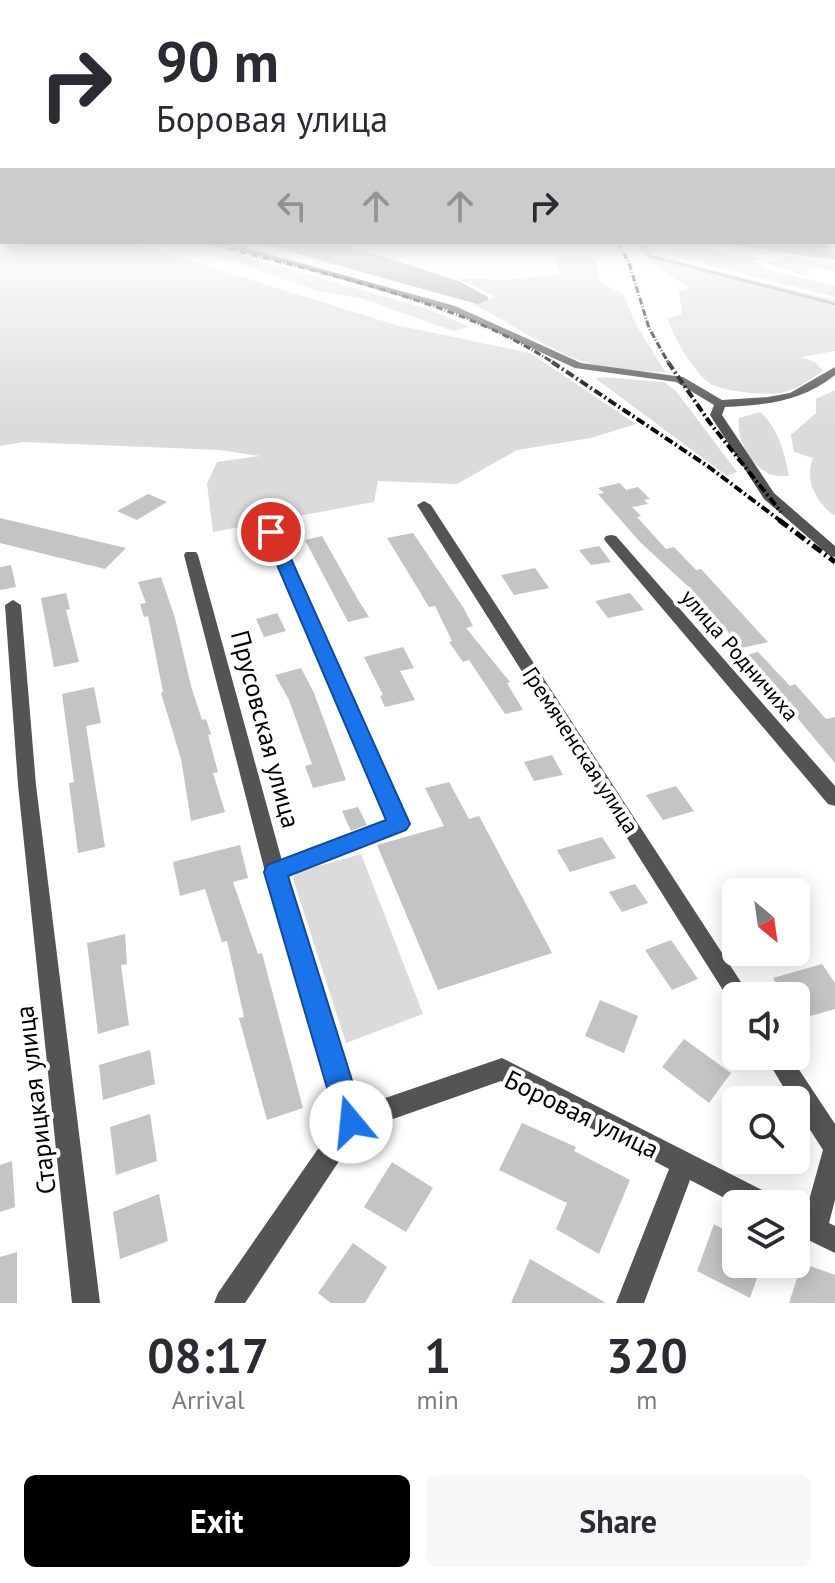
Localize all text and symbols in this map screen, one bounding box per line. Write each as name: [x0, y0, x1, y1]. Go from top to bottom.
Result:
text: 90 m: [156, 25, 279, 97]
icon: right: [24, 32, 128, 136]
text: Боровая улица: [156, 95, 388, 142]
icon: left: [270, 184, 314, 228]
icon: ahead: [354, 184, 398, 228]
icon: ahead: [438, 184, 482, 228]
icon: right: [522, 184, 566, 228]
pin: [237, 498, 305, 566]
icon: arrive: [249, 510, 293, 554]
street label: улица Родничиха: [675, 583, 805, 727]
street label: Прусовская улица: [224, 626, 308, 832]
street label: Гремяченская улица: [517, 662, 645, 838]
north arrow: [722, 878, 810, 966]
map controls: [722, 878, 810, 1278]
button: sound: [722, 982, 810, 1070]
street label: Старицкая улица: [7, 1004, 63, 1196]
street label: Боровая улица: [499, 1062, 665, 1166]
position arrow: [309, 1080, 393, 1164]
button: search: [722, 1086, 810, 1174]
button: layers: [722, 1190, 810, 1278]
text: 08:17: [147, 1324, 269, 1386]
text: 1: [424, 1324, 451, 1386]
text: 320: [606, 1324, 688, 1386]
text: Arrival: [172, 1383, 245, 1416]
text: min: [416, 1383, 459, 1416]
text: m: [636, 1383, 657, 1416]
button: Exit: [24, 1475, 410, 1567]
button: Share: [426, 1475, 811, 1567]

